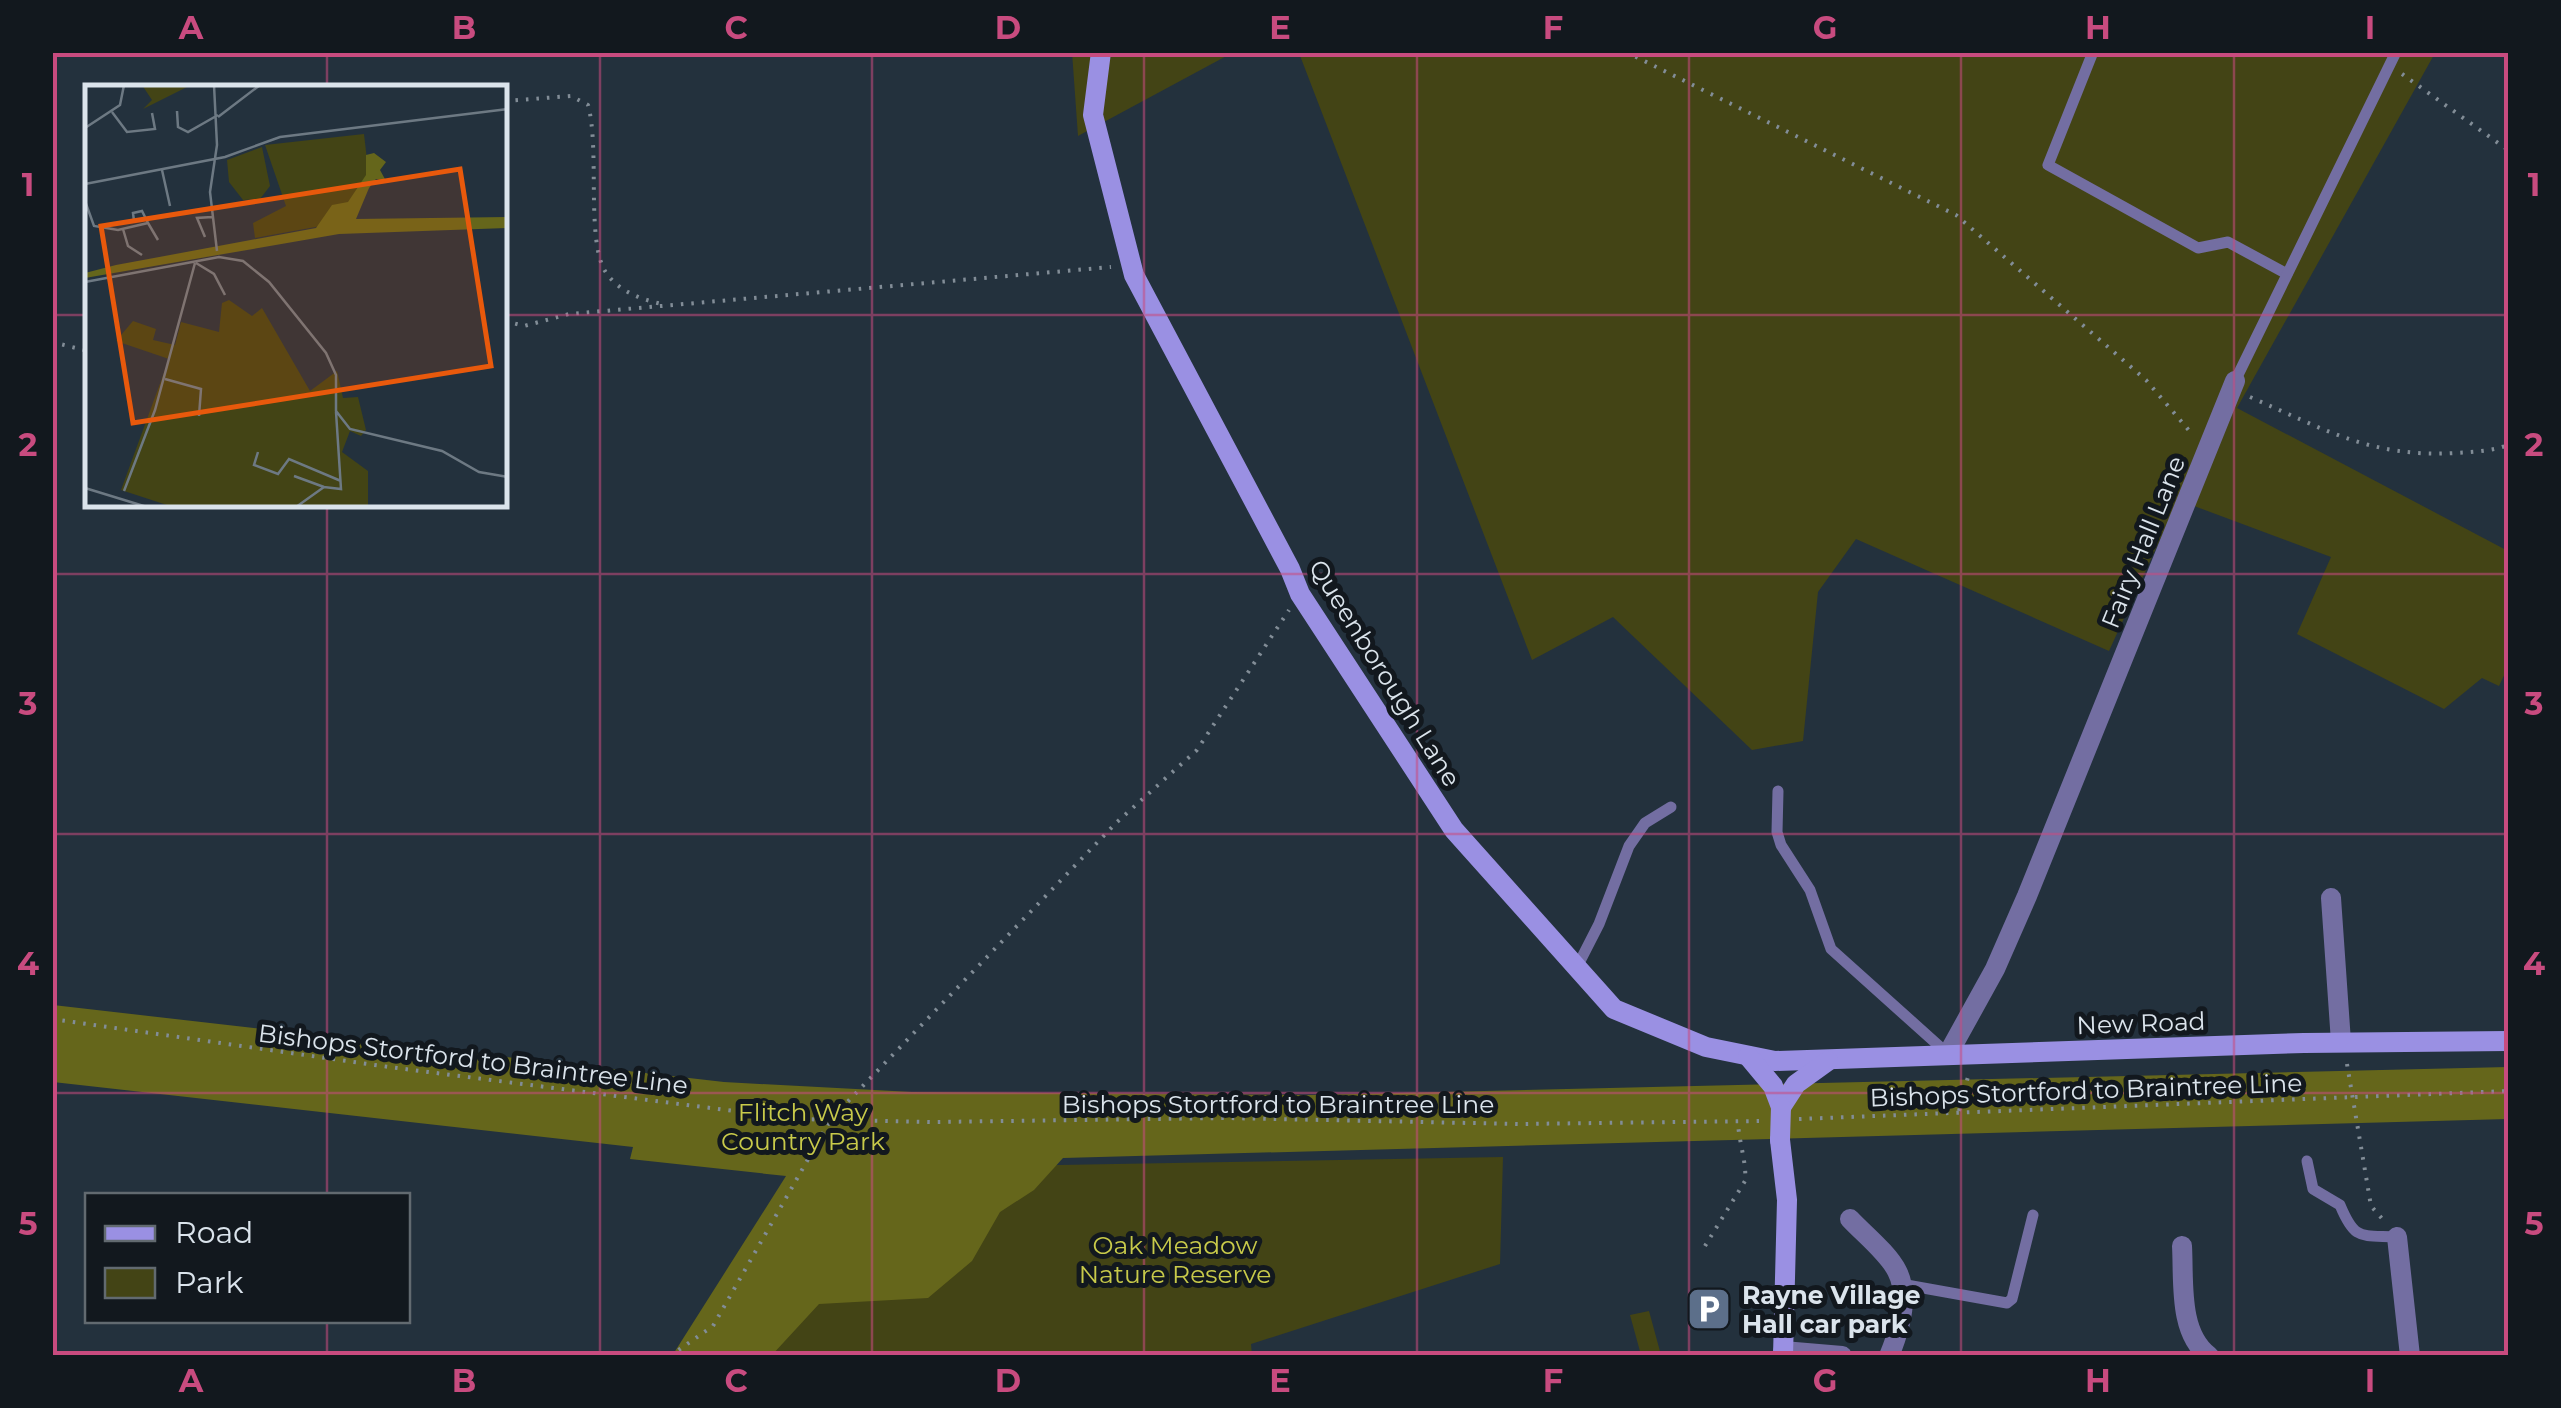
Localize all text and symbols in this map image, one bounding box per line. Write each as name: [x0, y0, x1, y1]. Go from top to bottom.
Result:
text: A: [178, 8, 204, 47]
text: B: [452, 8, 476, 47]
text: C: [724, 8, 748, 47]
text: D: [995, 8, 1021, 47]
text: E: [1269, 8, 1291, 47]
text: F: [1543, 8, 1563, 47]
text: G: [1813, 8, 1837, 47]
text: H: [2085, 8, 2111, 47]
text: I: [2365, 8, 2375, 47]
inset map: [85, 85, 508, 508]
text: 1: [22, 165, 34, 204]
text: 1: [2528, 165, 2540, 204]
text: 2: [19, 425, 37, 464]
text: 2: [2525, 425, 2543, 464]
street label: Fairy Hall Lane: [2095, 451, 2191, 633]
street label: Queenborough Lane: [1303, 554, 1467, 792]
text: 3: [18, 684, 37, 723]
text: 3: [2524, 684, 2543, 723]
text: 4: [17, 944, 39, 983]
text: 4: [2523, 944, 2545, 983]
street label: New Road: [2076, 1006, 2206, 1040]
street label: Bishops Stortford to Braintree Line: [256, 1018, 690, 1100]
street label: Bishops Stortford to Braintree Line: [1869, 1067, 2303, 1113]
street label: Bishops Stortford to Braintree Line: [1062, 1089, 1494, 1119]
park label: Flitch Way Country Park: [721, 1097, 885, 1156]
legend: [85, 1193, 410, 1323]
text: 5: [18, 1204, 38, 1243]
text: 5: [2524, 1204, 2544, 1243]
text: Road: [175, 1214, 253, 1251]
park label: Oak Meadow Nature Reserve: [1079, 1230, 1271, 1289]
text: Park: [175, 1264, 244, 1301]
place label: Rayne Village Hall car park: [1742, 1280, 1921, 1339]
parking icon: Rayne Village Hall car park: [1686, 1286, 1732, 1332]
text: A: [178, 1361, 204, 1400]
text: B: [452, 1361, 476, 1400]
text: C: [724, 1361, 748, 1400]
text: D: [995, 1361, 1021, 1400]
text: E: [1269, 1361, 1291, 1400]
text: F: [1543, 1361, 1563, 1400]
text: G: [1813, 1361, 1837, 1400]
text: H: [2085, 1361, 2111, 1400]
text: I: [2365, 1361, 2375, 1400]

